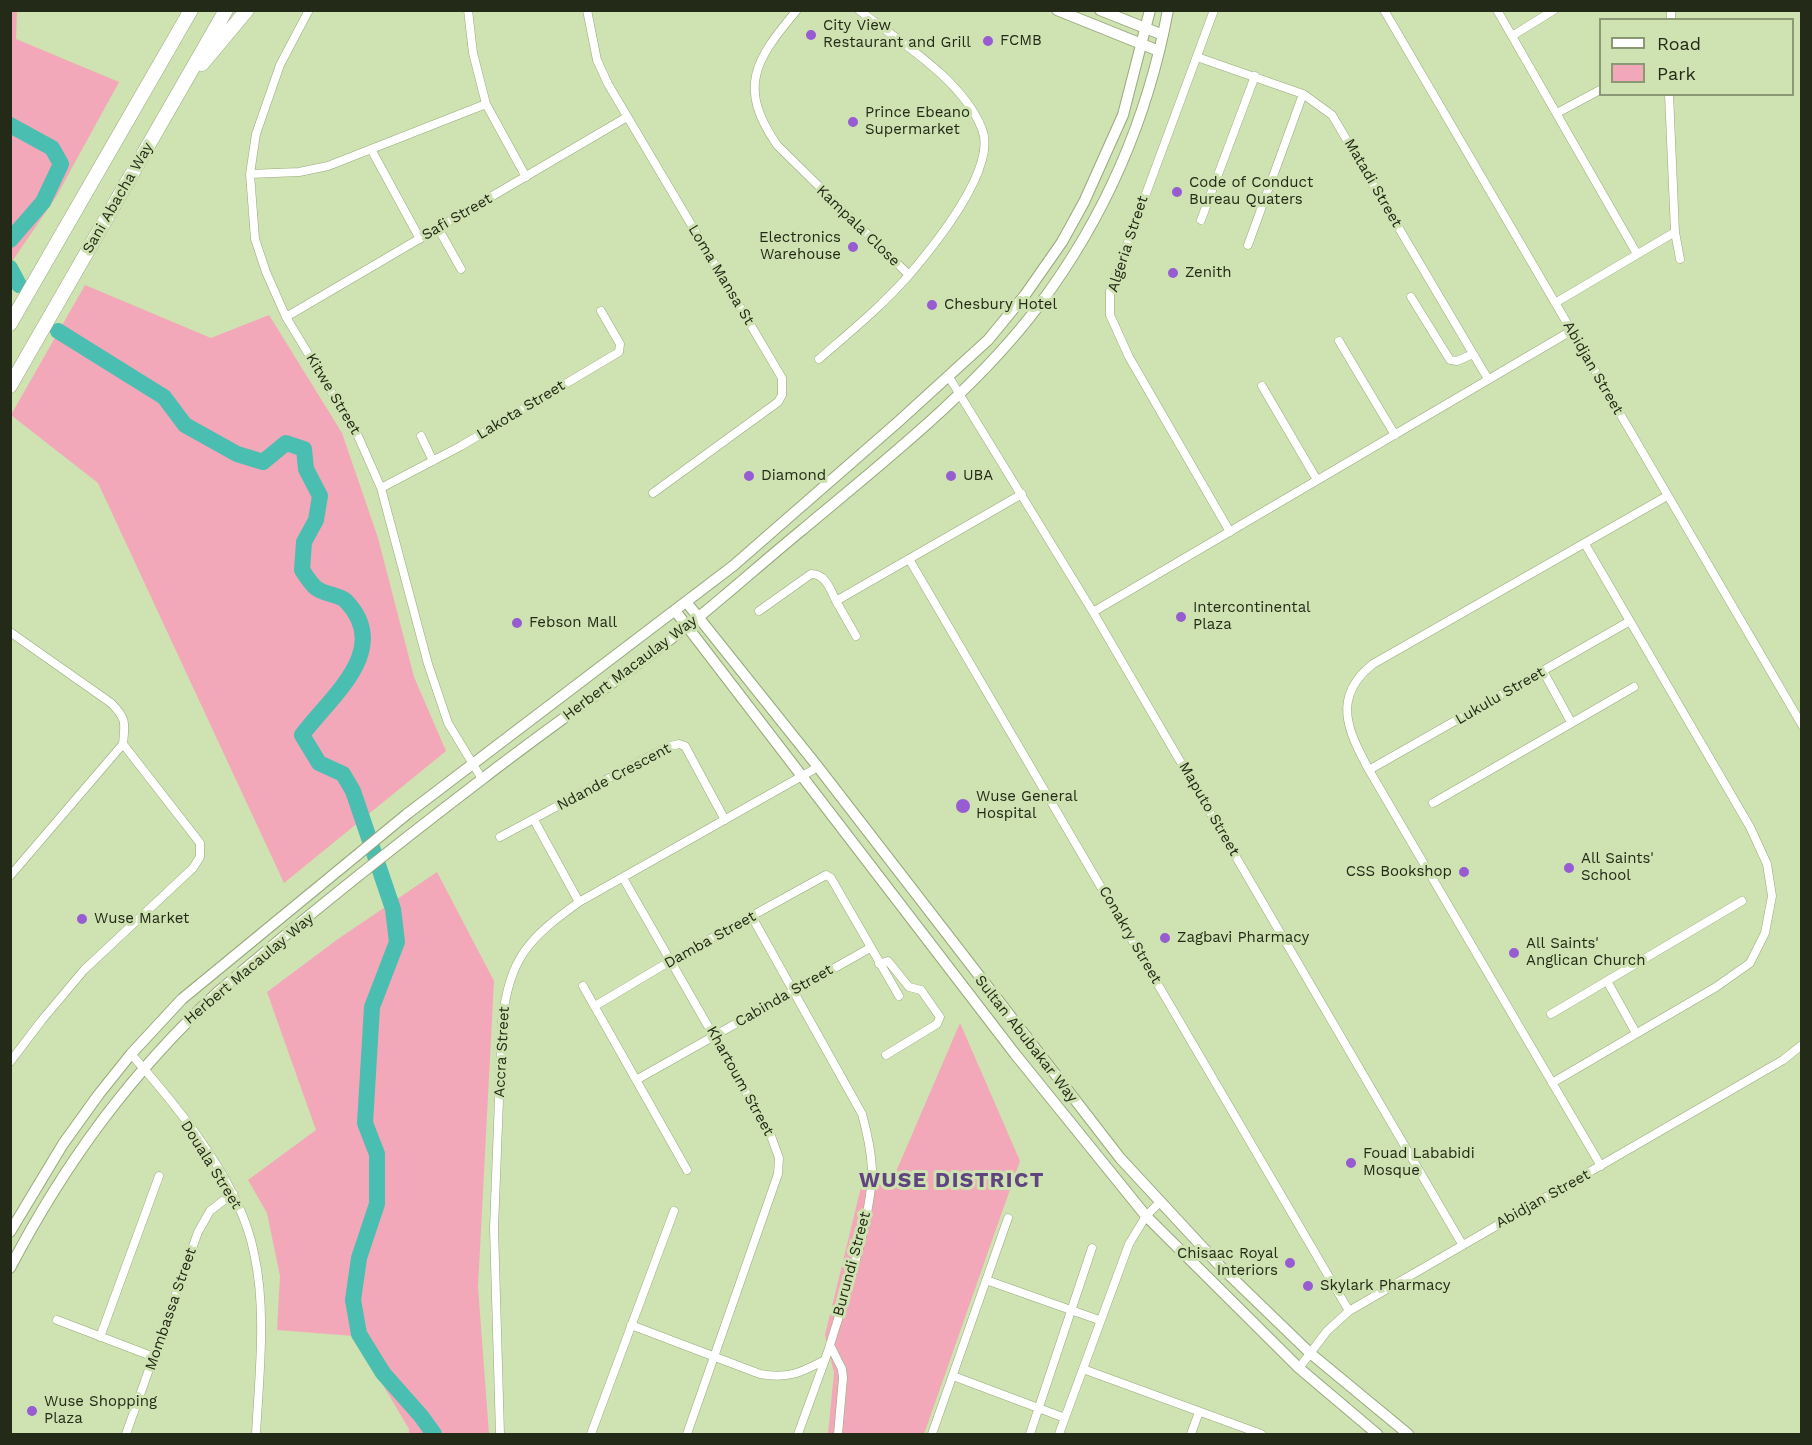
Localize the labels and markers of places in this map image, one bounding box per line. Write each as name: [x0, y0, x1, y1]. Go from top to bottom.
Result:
place label: City View Restaurant and Grill: [823, 17, 971, 52]
marker: City View Restaurant and Grill: [804, 28, 818, 42]
place label: FCMB: [1000, 32, 1042, 50]
marker: FCMB: [981, 34, 995, 48]
place label: Prince Ebeano Supermarket: [865, 104, 970, 139]
marker: Prince Ebeano Supermarket: [846, 115, 860, 129]
place label: Code of Conduct Bureau Quaters: [1189, 174, 1313, 209]
marker: Code of Conduct Bureau Quaters: [1170, 185, 1184, 199]
place label: Electronics Warehouse: [759, 229, 841, 264]
marker: Electronics Warehouse: [846, 240, 860, 254]
place label: Zenith: [1185, 264, 1232, 282]
marker: Zenith: [1166, 266, 1180, 280]
place label: Chesbury Hotel: [944, 296, 1057, 314]
marker: Chesbury Hotel: [925, 298, 939, 312]
place label: Diamond: [761, 467, 826, 485]
place label: UBA: [963, 467, 993, 485]
marker: Diamond: [742, 469, 756, 483]
marker: UBA: [944, 469, 958, 483]
place label: Intercontinental Plaza: [1193, 599, 1311, 634]
marker: Intercontinental Plaza: [1174, 610, 1188, 624]
place label: Febson Mall: [529, 614, 617, 632]
marker: Febson Mall: [510, 616, 524, 630]
place label: Wuse General Hospital: [976, 788, 1078, 823]
marker: Wuse General Hospital: [954, 797, 972, 815]
place label: All Saints' School: [1581, 850, 1654, 885]
marker: All Saints' School: [1562, 861, 1576, 875]
place label: CSS Bookshop: [1346, 863, 1452, 881]
marker: CSS Bookshop: [1457, 865, 1471, 879]
place label: Wuse Market: [94, 910, 189, 928]
marker: Wuse Market: [75, 912, 89, 926]
place label: Zagbavi Pharmacy: [1177, 929, 1309, 947]
marker: Zagbavi Pharmacy: [1158, 931, 1172, 945]
place label: All Saints' Anglican Church: [1526, 935, 1645, 970]
marker: All Saints' Anglican Church: [1507, 946, 1521, 960]
place label: Fouad Lababidi Mosque: [1363, 1145, 1475, 1180]
marker: Fouad Lababidi Mosque: [1344, 1156, 1358, 1170]
place label: Chisaac Royal Interiors: [1177, 1245, 1278, 1280]
marker: Chisaac Royal Interiors: [1283, 1256, 1297, 1270]
place label: Skylark Pharmacy: [1320, 1277, 1450, 1295]
marker: Skylark Pharmacy: [1301, 1279, 1315, 1293]
place label: Wuse Shopping Plaza: [44, 1393, 157, 1428]
marker: Wuse Shopping Plaza: [25, 1404, 39, 1418]

